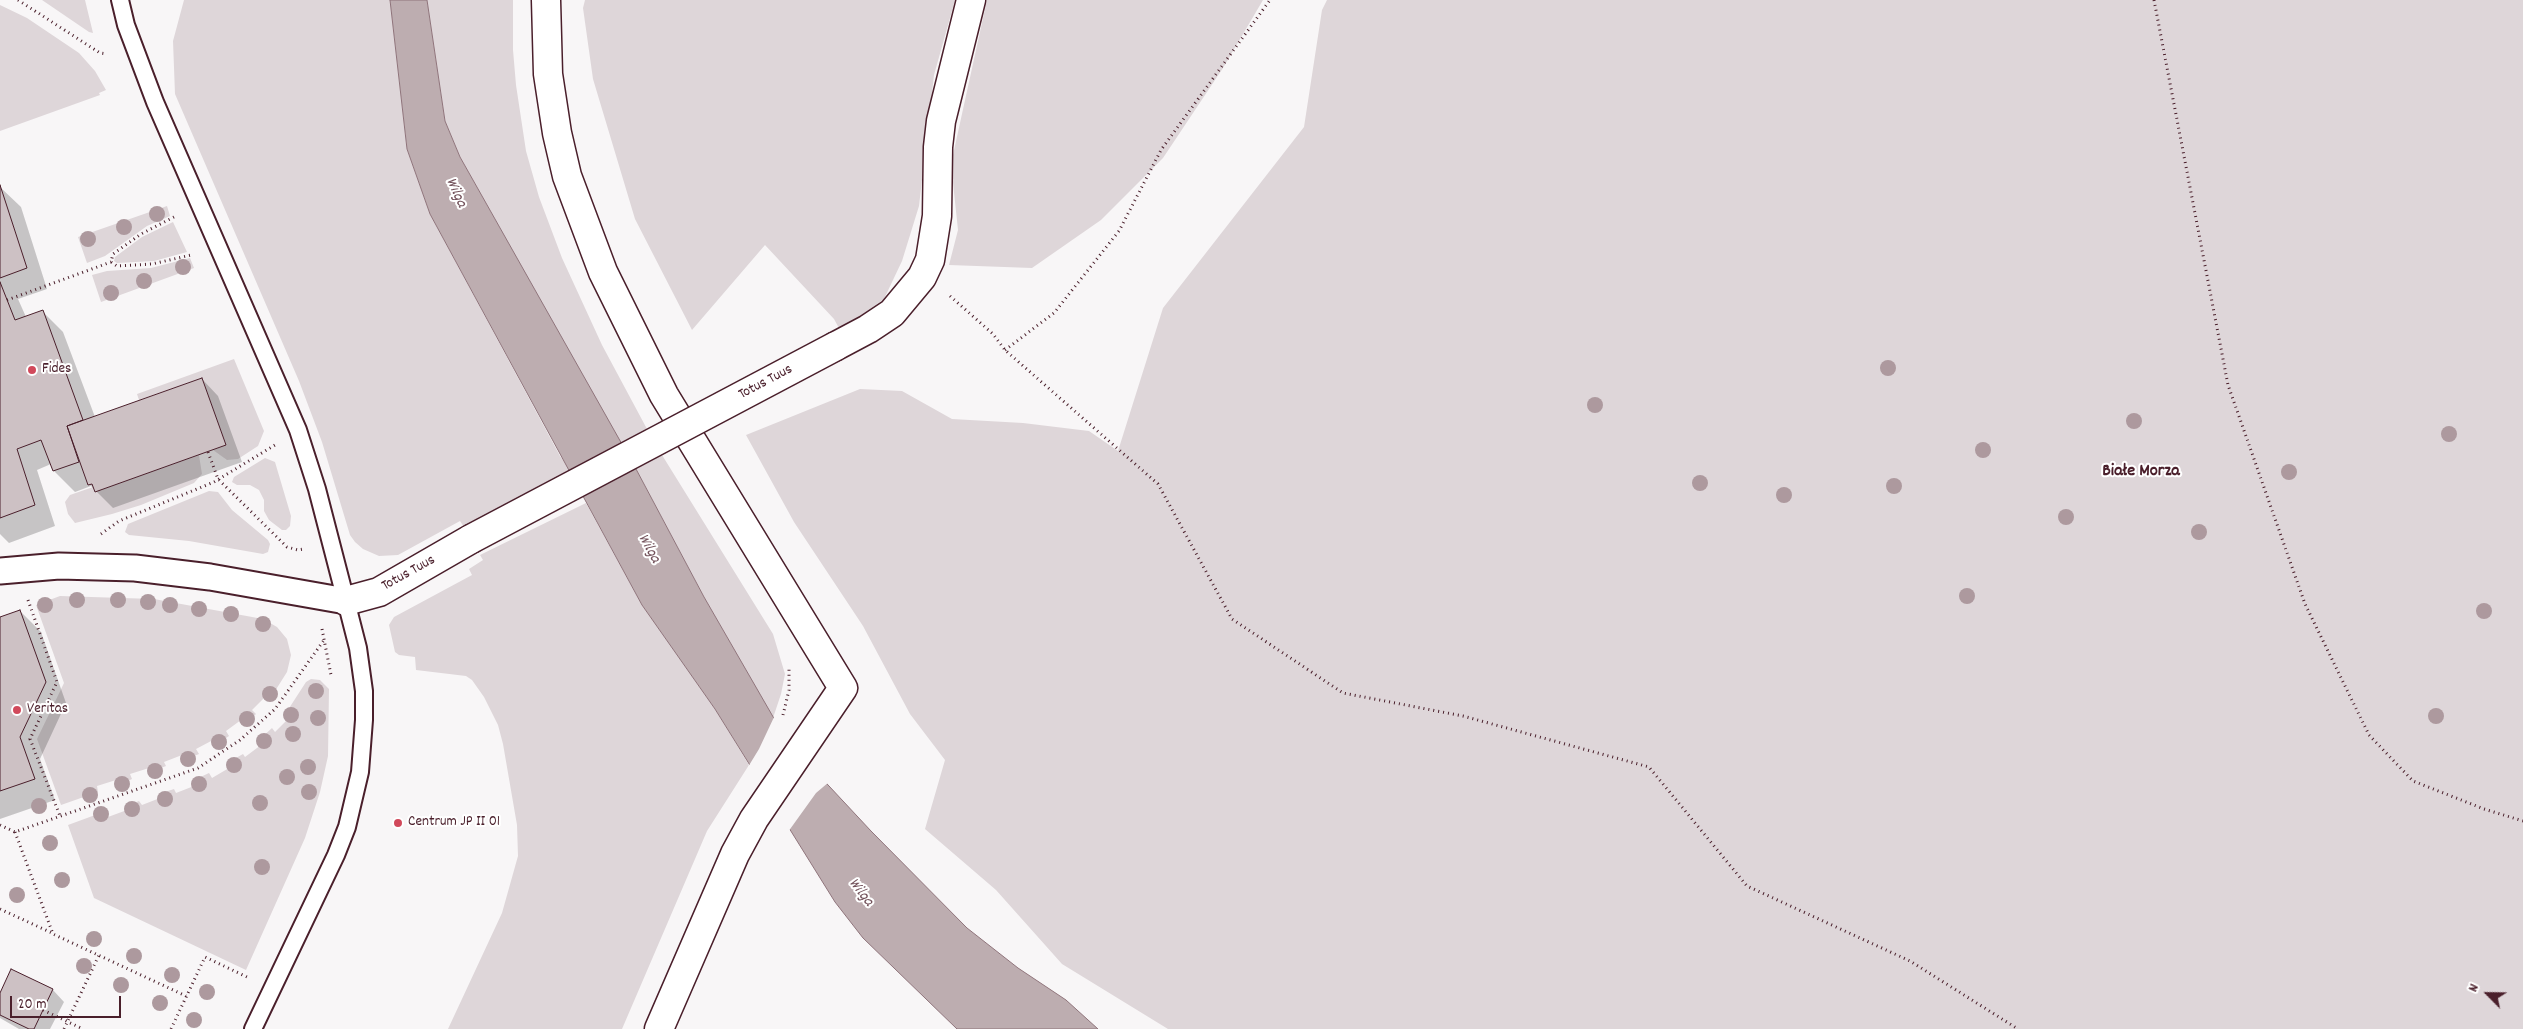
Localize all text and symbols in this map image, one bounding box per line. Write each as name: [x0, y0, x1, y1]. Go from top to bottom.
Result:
water label: Wilga: [440, 175, 470, 211]
place label: Fides: [42, 361, 71, 379]
street label: Totus Tuus: [736, 361, 796, 405]
marker: Fides: [26, 364, 38, 376]
district label: Białe Morza: [2102, 462, 2180, 484]
water label: Wilga: [632, 531, 664, 567]
street label: Totus Tuus: [379, 552, 439, 596]
place label: Veritas: [27, 701, 68, 719]
marker: Veritas: [11, 704, 23, 716]
place label: Centrum JP II 01: [408, 814, 500, 832]
marker: Centrum JP II 01: [392, 817, 404, 829]
water label: Wilga: [843, 875, 877, 911]
north arrow: [2463, 969, 2513, 1019]
text: N: [2464, 981, 2485, 995]
scale bar: [12, 986, 124, 1018]
text: 20 m: [18, 994, 46, 1016]

